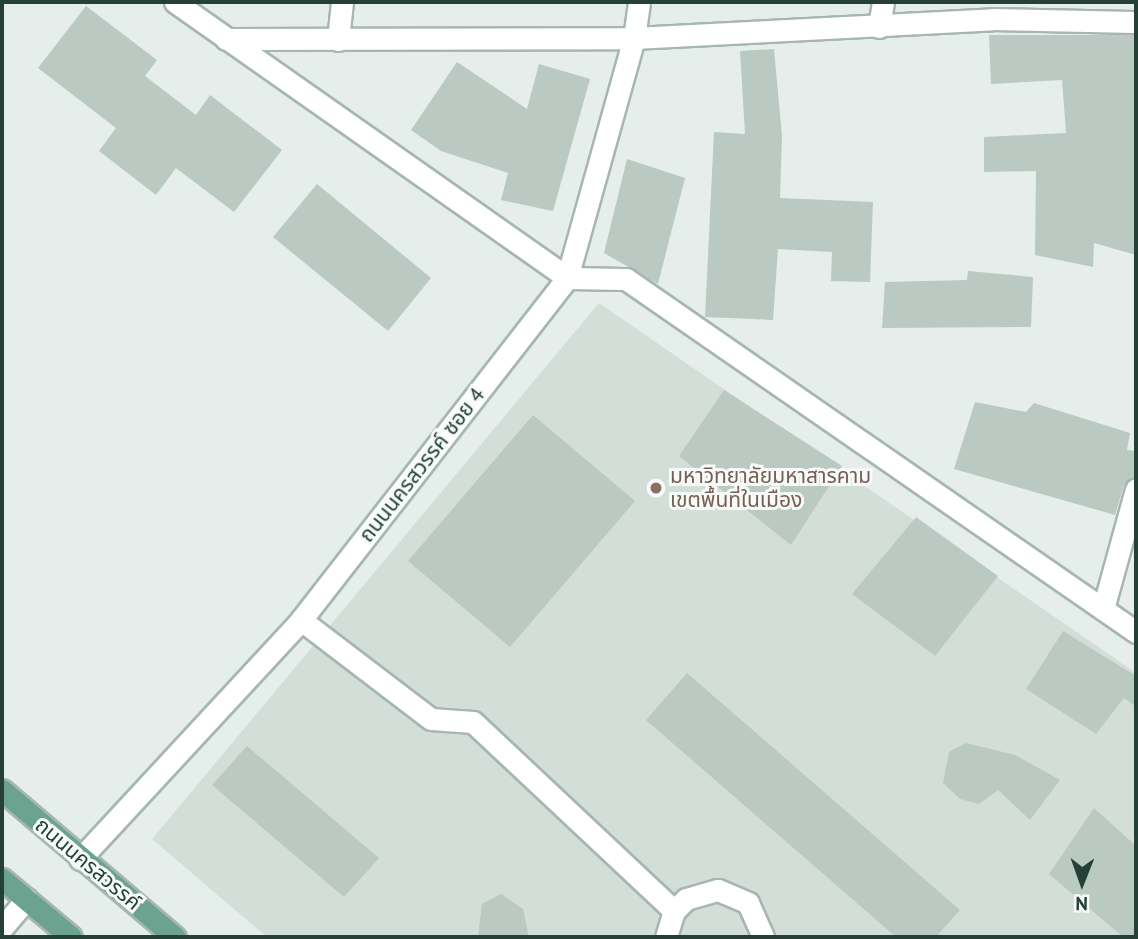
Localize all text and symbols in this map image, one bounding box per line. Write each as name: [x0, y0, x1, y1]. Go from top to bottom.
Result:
street label: ถนนนครสวรรค์ ซอย 4: [354, 383, 490, 547]
place label: มหาวิทยาลัยมหาสารคาม เขตพื้นที่ในเมือง: [670, 463, 871, 513]
marker: มหาวิทยาลัยมหาสารคาม เขตพื้นที่ในเมือง: [648, 480, 664, 496]
street label: ถนนนครสวรรค์: [30, 813, 146, 915]
north arrow: [1047, 848, 1117, 918]
text: N: [1075, 892, 1088, 916]

